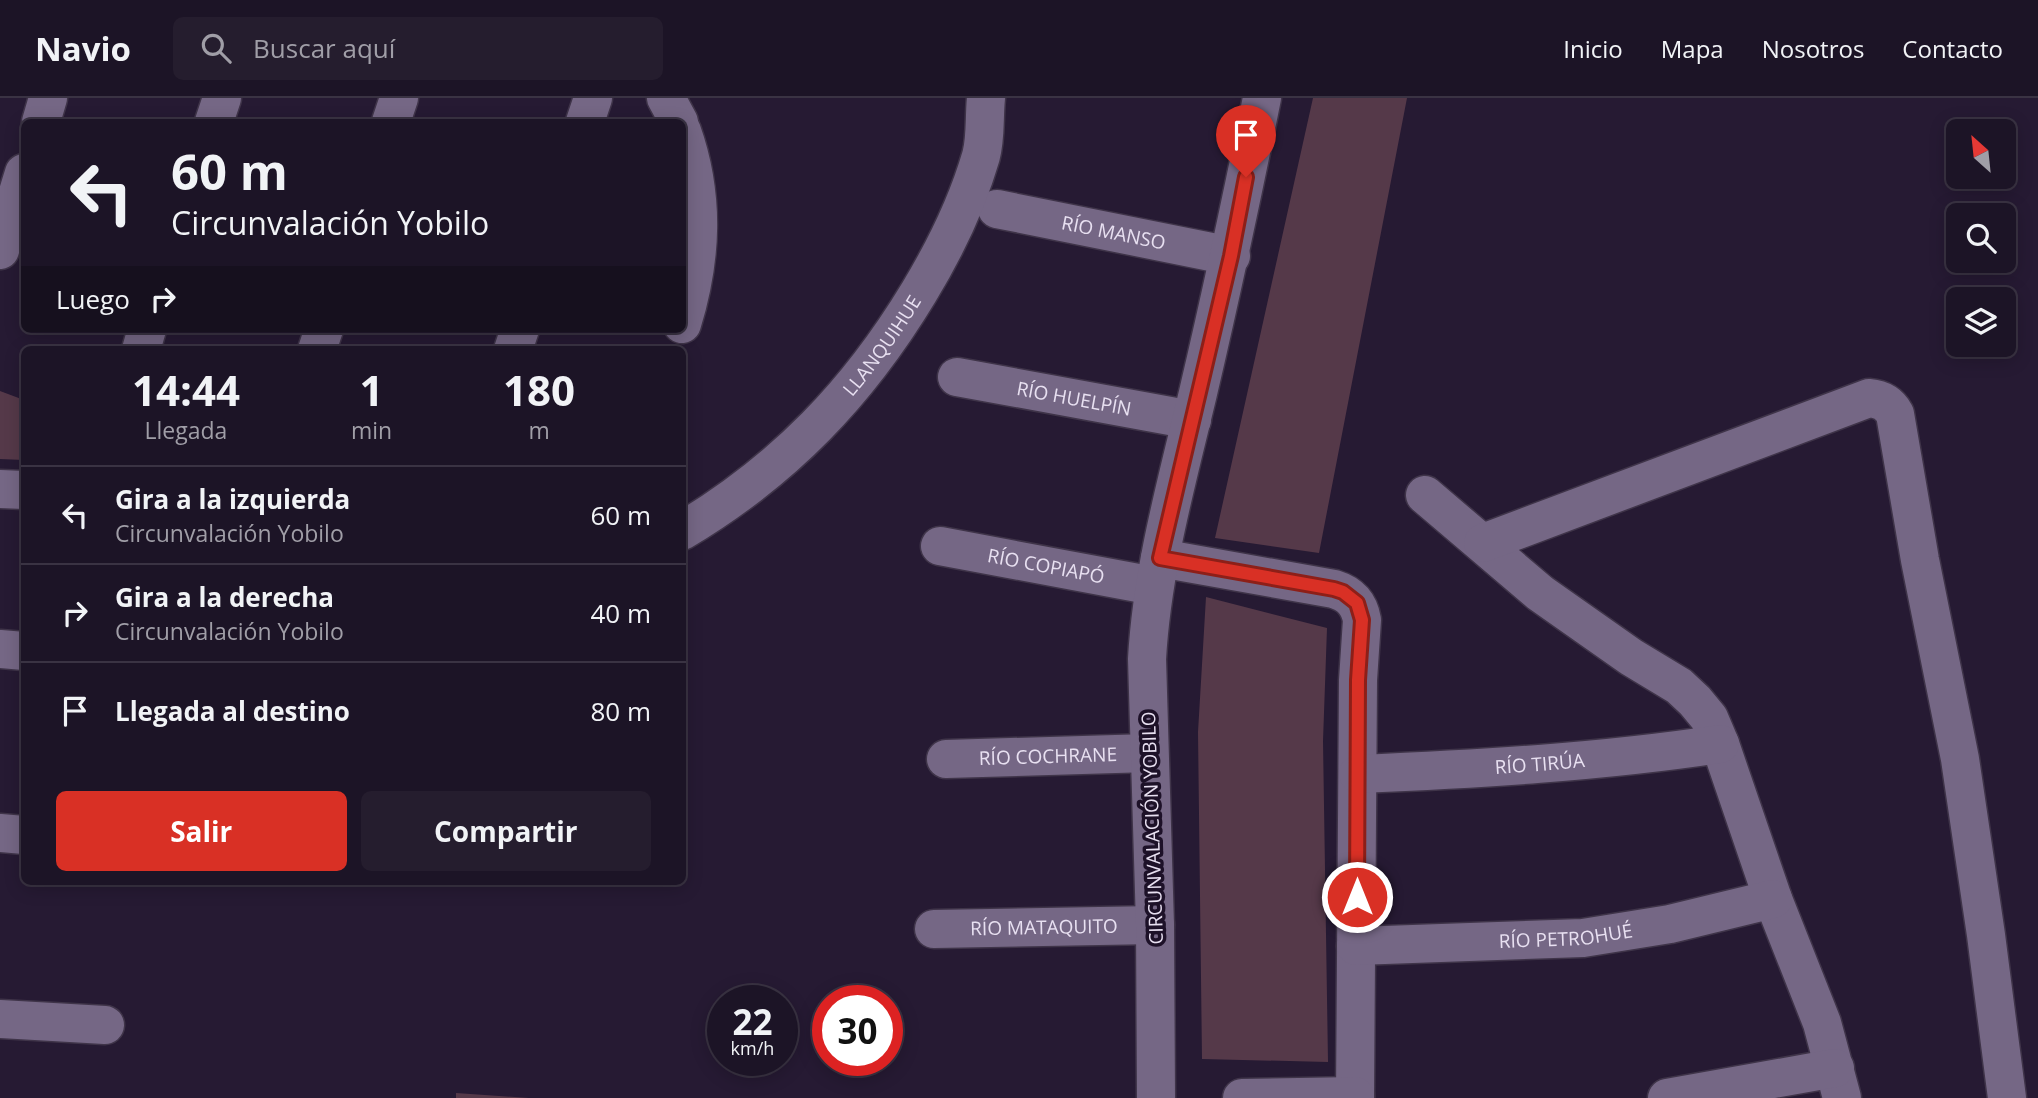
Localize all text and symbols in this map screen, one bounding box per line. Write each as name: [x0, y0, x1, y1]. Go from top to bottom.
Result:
search box: [173, 17, 663, 80]
text: Navio: [35, 26, 131, 71]
icon: search: [197, 29, 235, 67]
text: Buscar aquí: [253, 30, 395, 66]
text: Inicio: [1563, 32, 1623, 65]
text: Mapa: [1661, 32, 1724, 65]
text: Nosotros: [1762, 32, 1864, 65]
text: Contacto: [1902, 32, 2003, 65]
pin: [1216, 105, 1276, 177]
icon: arrive: [1227, 116, 1265, 154]
north arrow: [1946, 119, 2016, 189]
map controls: [1946, 119, 2016, 357]
text: 60 m: [171, 138, 288, 204]
icon: left: [56, 147, 147, 238]
text: Circunvalación Yobilo: [171, 201, 489, 244]
button: search: [1946, 203, 2016, 273]
street label: RÍO MANSO: [1059, 209, 1168, 256]
icon: right: [144, 280, 182, 318]
text: Luego: [56, 281, 130, 317]
button: layers: [1946, 287, 2016, 357]
street label: LLANQUIHUE: [837, 290, 927, 401]
text: 14:44: [132, 361, 240, 418]
text: 1: [359, 361, 384, 418]
text: 180: [503, 361, 575, 418]
street label: RÍO HUELPÍN: [1015, 375, 1134, 422]
text: Llegada: [145, 414, 227, 446]
text: min: [351, 414, 392, 446]
text: m: [528, 414, 550, 446]
text: Gira a la izquierda: [115, 481, 350, 517]
icon: left: [56, 496, 94, 534]
text: 60 m: [590, 497, 651, 533]
text: Circunvalación Yobilo: [115, 517, 344, 549]
street label: RÍO COPIAPÓ: [986, 542, 1107, 590]
text: Gira a la derecha: [115, 579, 334, 615]
icon: right: [56, 594, 94, 632]
text: 40 m: [590, 595, 651, 631]
text: Circunvalación Yobilo: [115, 615, 344, 647]
icon: arrive: [56, 692, 94, 730]
text: Llegada al destino: [115, 693, 350, 729]
text: 80 m: [590, 693, 651, 729]
street label: CIRCUNVALACIÓN YOBILO: [1135, 711, 1169, 945]
street label: RÍO COCHRANE: [979, 741, 1117, 771]
street label: RÍO TIRÚA: [1494, 747, 1586, 780]
button: Salir: [56, 791, 347, 871]
button: Compartir: [361, 791, 651, 871]
position arrow: [1320, 860, 1394, 934]
street label: RÍO MATAQUITO: [970, 913, 1118, 941]
street label: RÍO PETROHUÉ: [1498, 917, 1634, 954]
speed limit sign: 30: [812, 985, 903, 1076]
text: 22: [732, 998, 773, 1045]
text: km/h: [731, 1036, 774, 1060]

